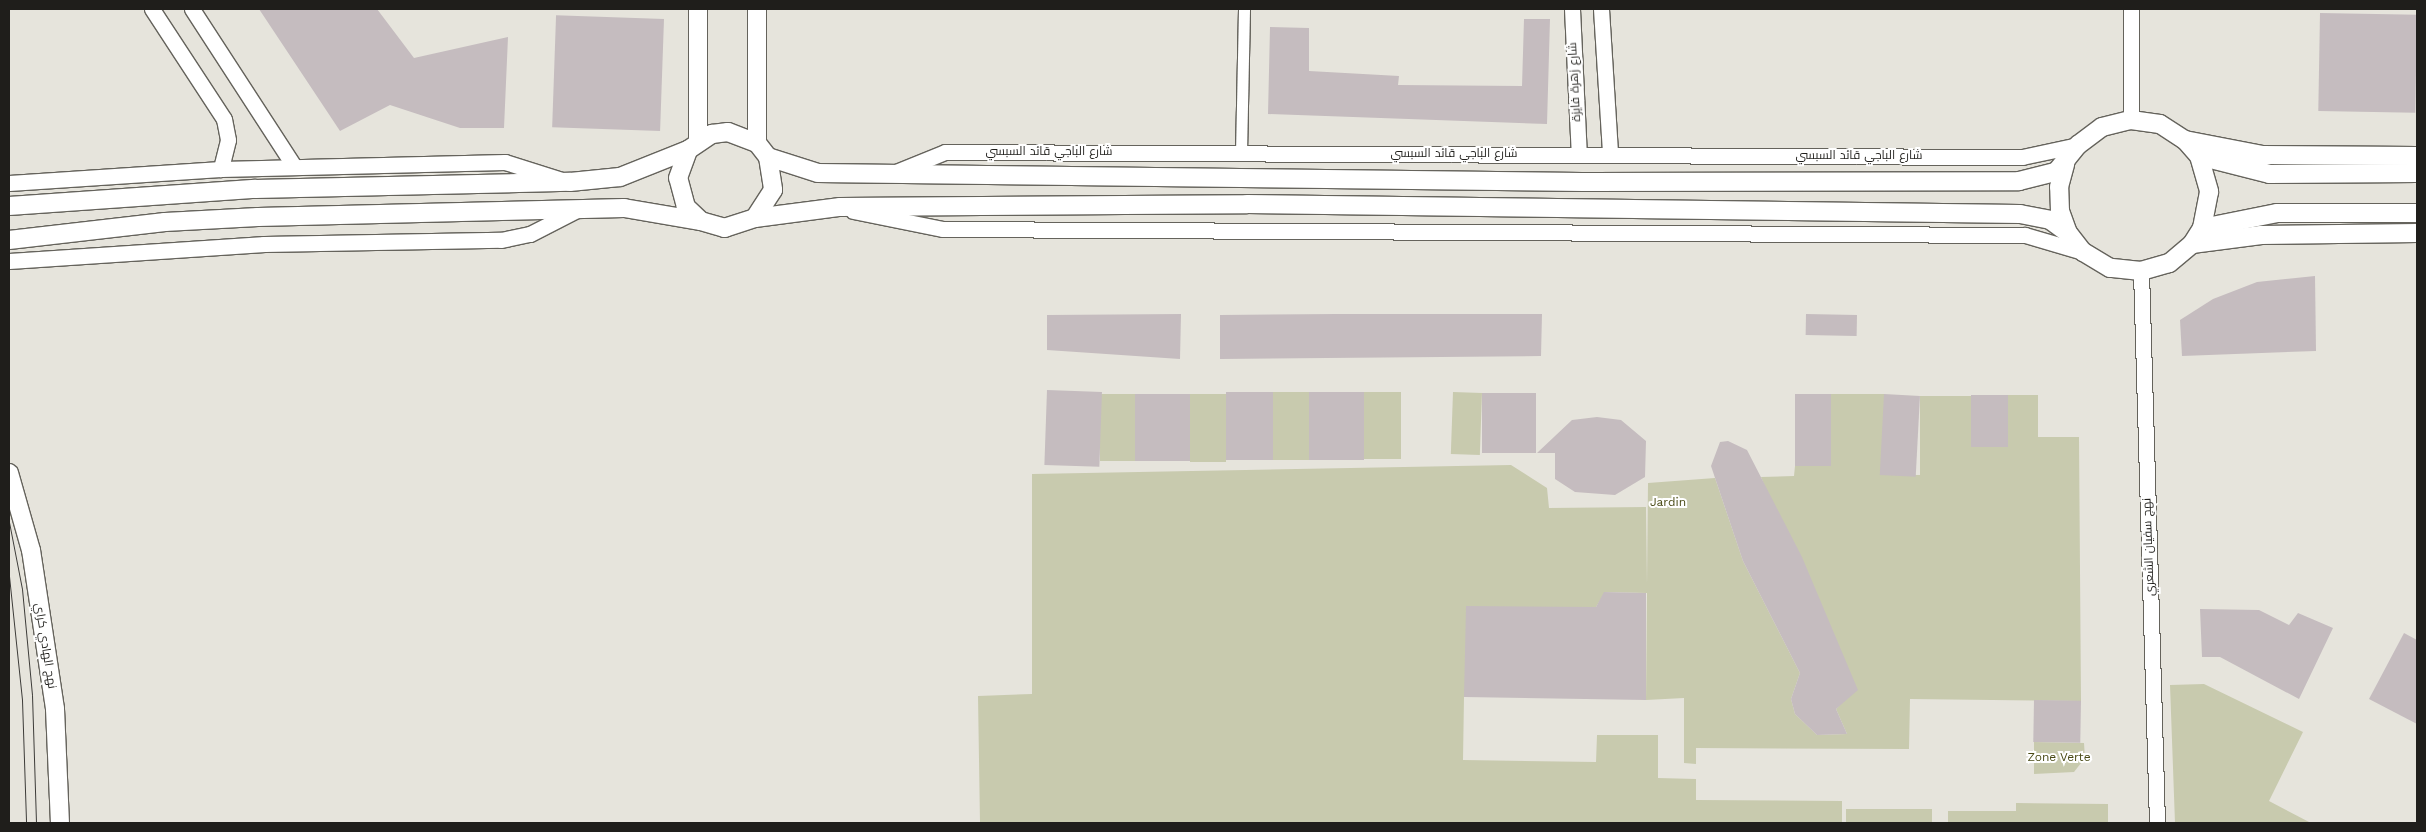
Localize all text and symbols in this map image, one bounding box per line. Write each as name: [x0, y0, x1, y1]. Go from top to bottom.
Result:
street label: شارع زهرة فايزة: [1566, 42, 1584, 122]
street label: شارع الباجي قائد السبسي: [986, 145, 1112, 159]
street label: شارع الباجي قائد السبسي: [1391, 147, 1517, 161]
street label: شارع الباجي قائد السبسي: [1796, 149, 1922, 163]
park label: Jardin: [1650, 496, 1686, 510]
street label: نهج سفيان الشعري: [2140, 498, 2158, 596]
street label: نهج الهادي كراي: [31, 602, 59, 690]
park label: Zone Verte: [2027, 751, 2091, 765]

